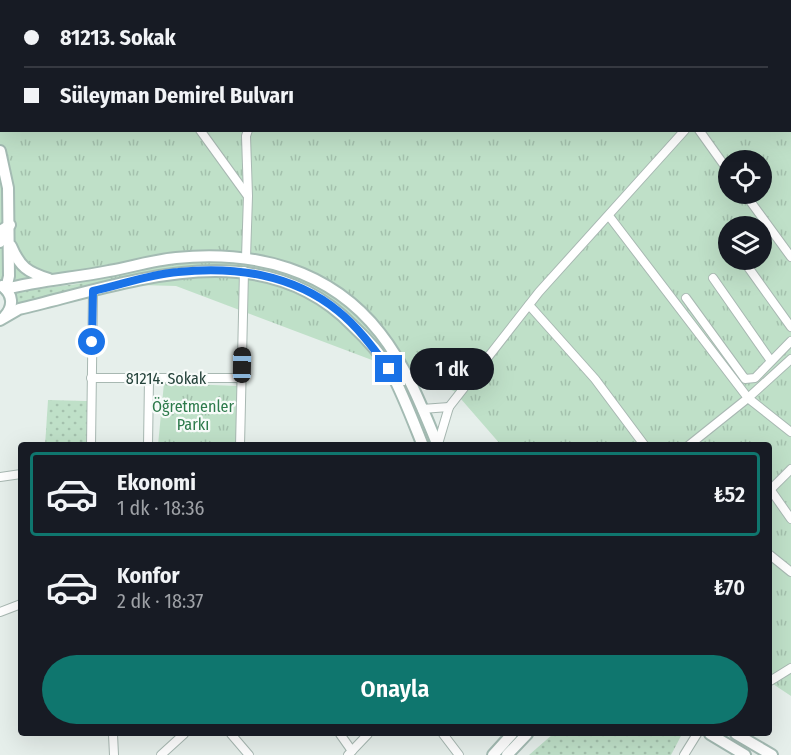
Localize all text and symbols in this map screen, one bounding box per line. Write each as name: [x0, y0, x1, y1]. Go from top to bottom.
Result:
text: 81213. Sokak: [60, 24, 176, 51]
text: Süleyman Demirel Bulvarı: [60, 82, 294, 109]
map controls: [718, 150, 772, 270]
button: locate: [718, 150, 772, 204]
button: layers: [718, 216, 772, 270]
route start: [78, 328, 105, 355]
car: [233, 347, 251, 383]
callout: 1 dk: [410, 348, 494, 390]
route end: [375, 355, 402, 382]
text: 1 dk: [435, 357, 469, 381]
street label: 81214. Sokak: [126, 369, 207, 388]
park label: Öğretmenler Parkı: [152, 397, 234, 434]
icon: car: [45, 467, 99, 521]
text: Ekonomi: [117, 469, 196, 496]
text: ₺52: [714, 481, 745, 508]
text: 1 dk · 18:36: [117, 496, 204, 520]
icon: car: [45, 560, 99, 614]
text: Konfor: [117, 562, 179, 589]
text: ₺70: [714, 574, 745, 601]
text: 2 dk · 18:37: [117, 589, 203, 613]
button: Onayla: [42, 655, 748, 724]

